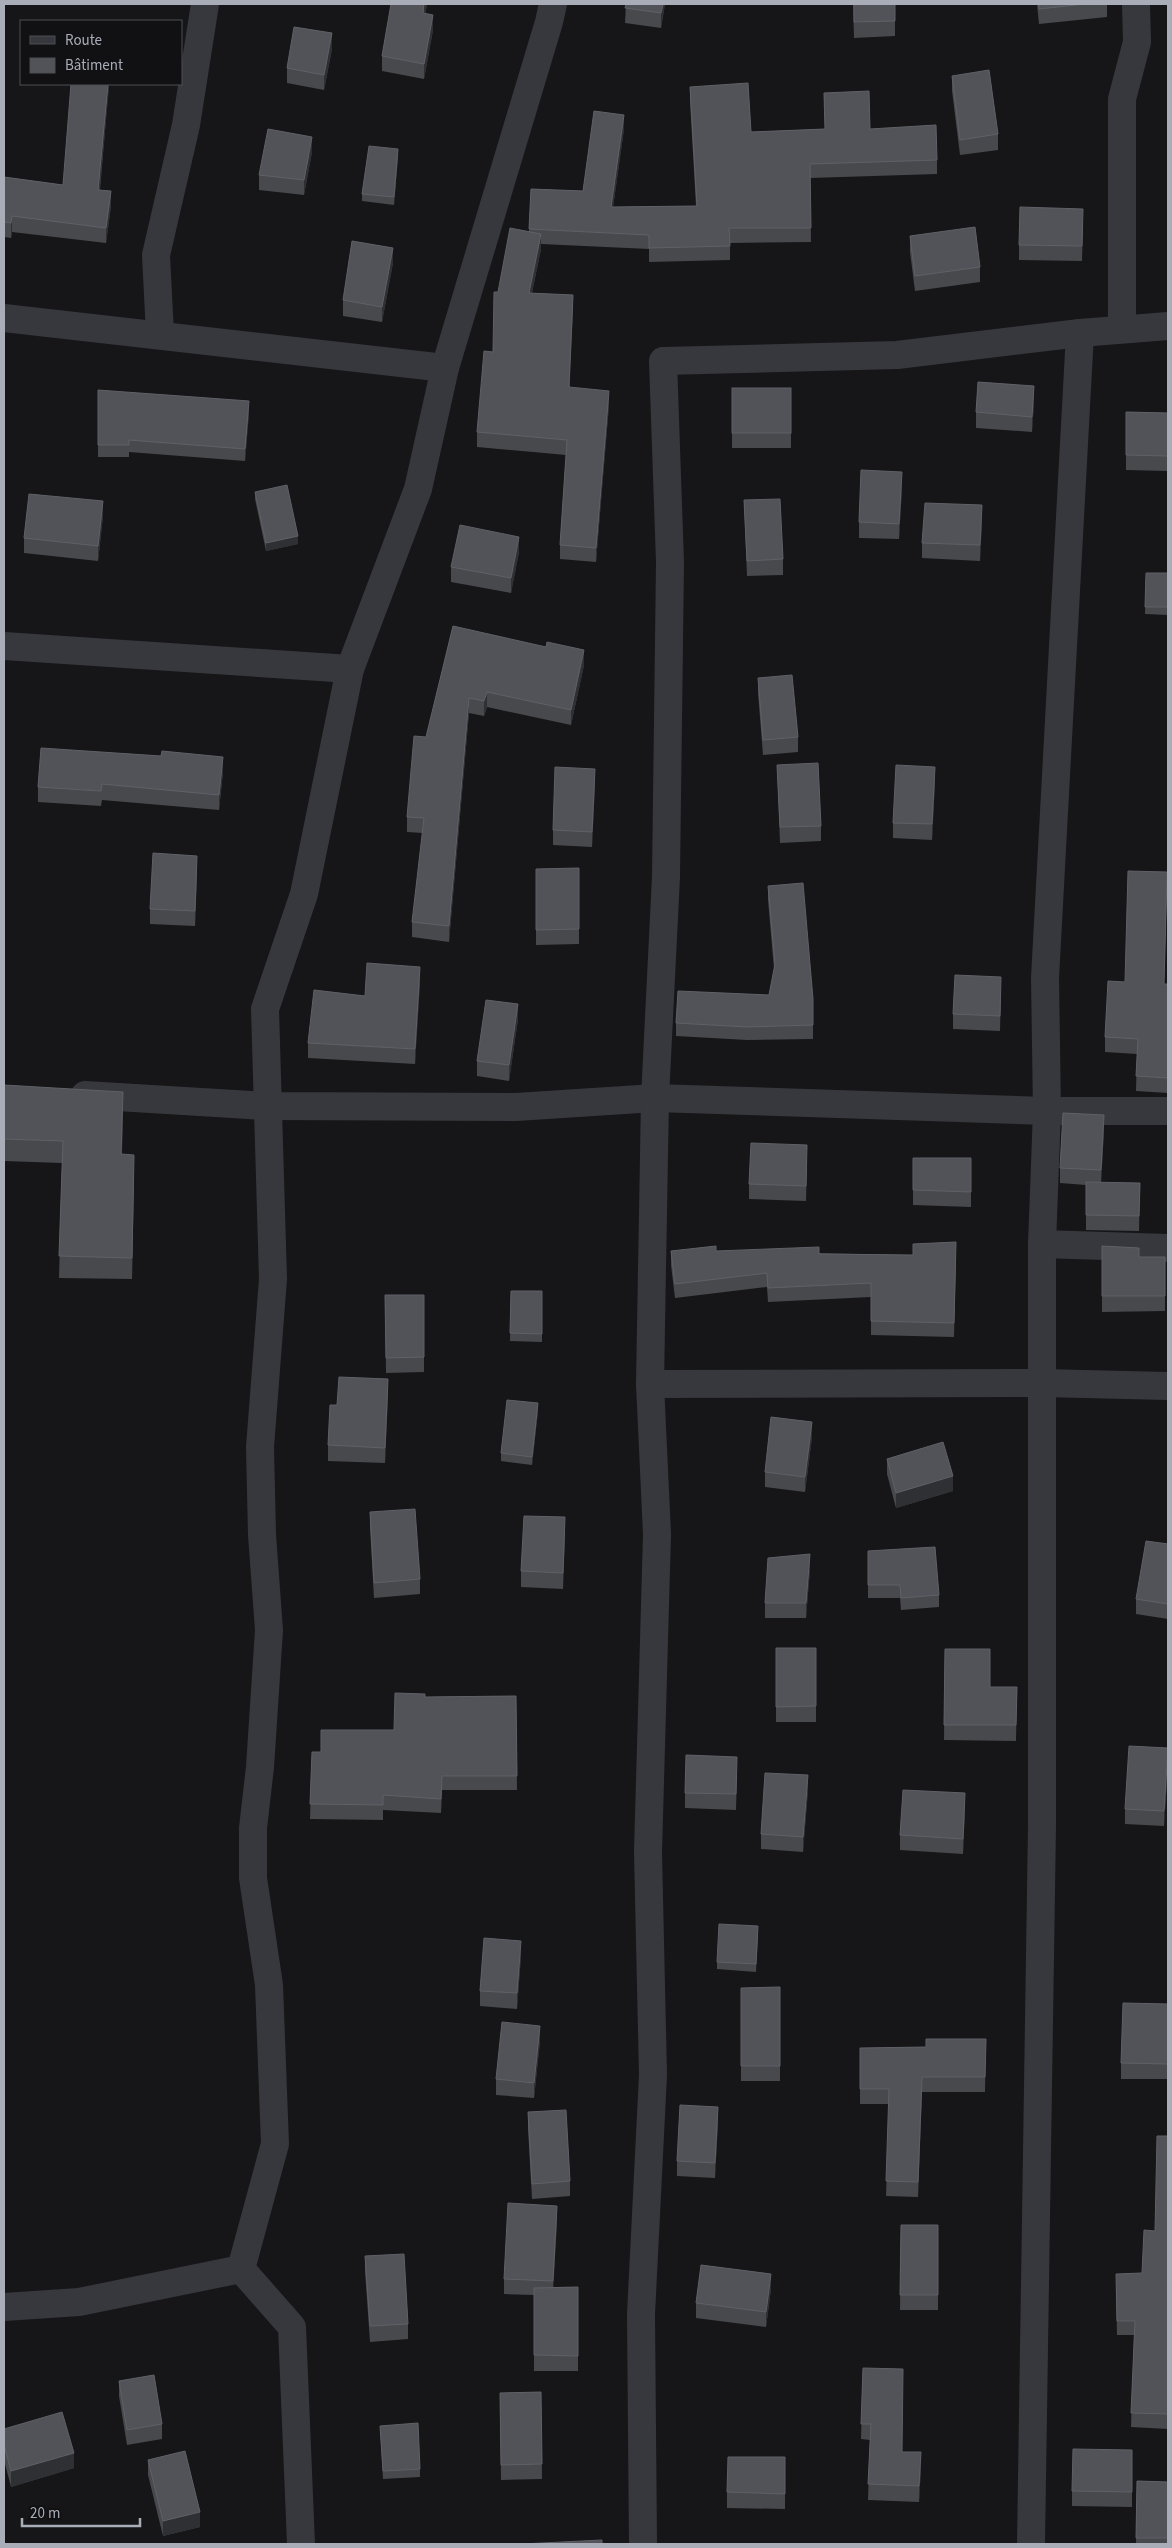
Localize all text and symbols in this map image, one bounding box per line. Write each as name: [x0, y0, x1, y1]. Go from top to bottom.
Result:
legend: [20, 20, 182, 85]
text: Route: [65, 30, 102, 51]
text: Bâtiment: [65, 55, 123, 76]
scale bar: [22, 2496, 140, 2528]
text: 20 m: [30, 2503, 60, 2524]

